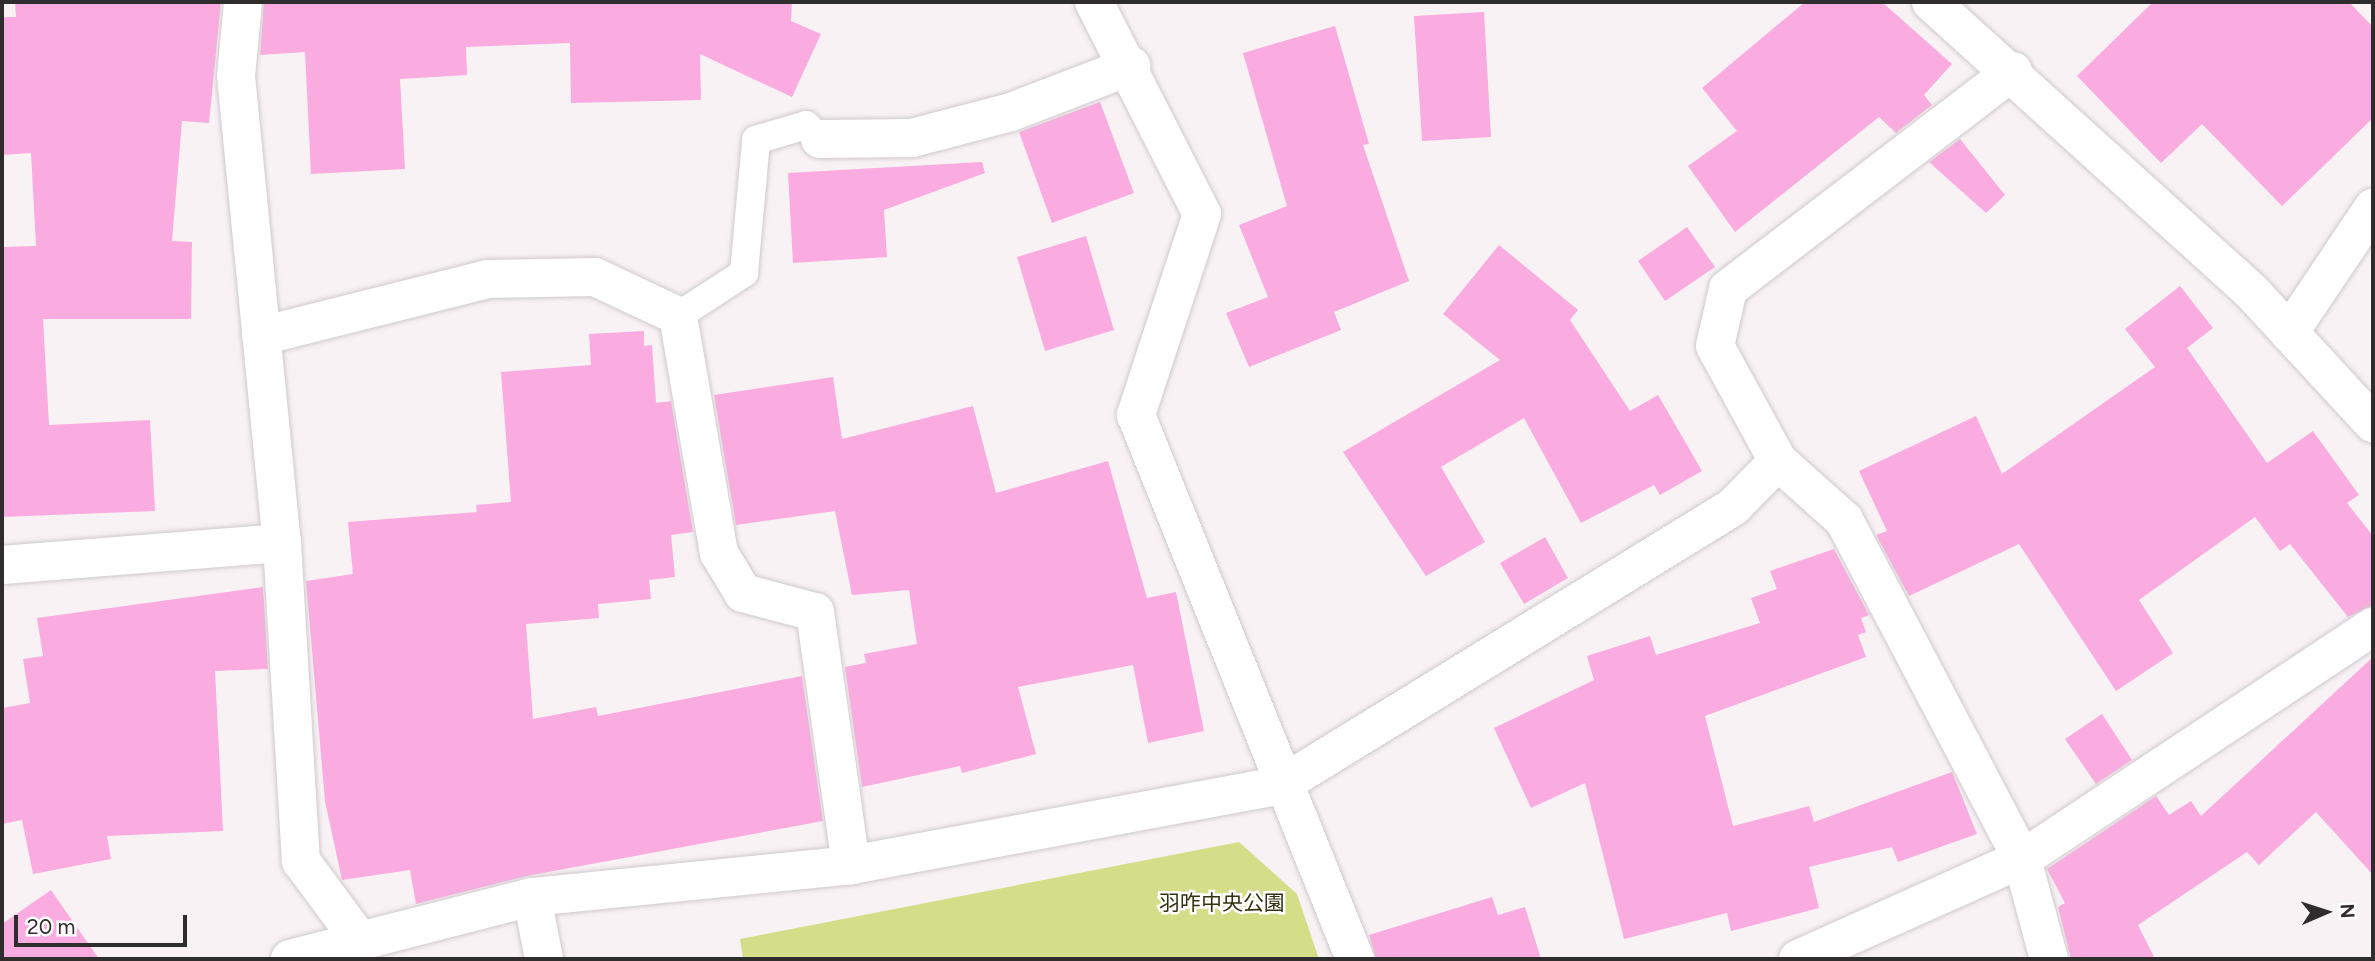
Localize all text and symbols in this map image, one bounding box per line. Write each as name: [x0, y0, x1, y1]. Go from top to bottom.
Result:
north arrow: [2291, 877, 2361, 947]
park label: 羽咋中央公園: [1159, 890, 1285, 916]
scale bar: [18, 902, 191, 946]
text: N: [2336, 903, 2359, 919]
text: 20 m: [27, 914, 75, 939]

